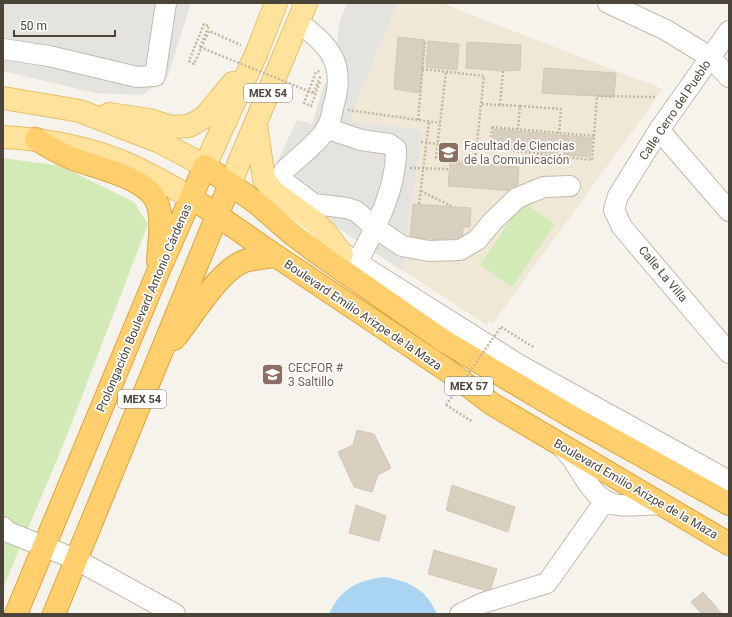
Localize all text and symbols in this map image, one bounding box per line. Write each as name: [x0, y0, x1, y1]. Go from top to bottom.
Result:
scale bar: [14, 12, 115, 38]
text: 50 m: [20, 19, 47, 33]
street label: Calle Cerro del Pueblo: [636, 57, 714, 163]
road number: MEX 54: [244, 84, 292, 102]
place label: Facultad de Ciencias de la Comunicación: [464, 139, 575, 167]
school or university icon: Facultad de Ciencias de la Comunicación: [436, 140, 462, 166]
street label: Prolongación Boulevard Antonio Cárdenas: [94, 202, 194, 414]
street label: Calle La Villa: [636, 243, 690, 305]
street label: Boulevard Emilio Arizpe de la Maza: [282, 257, 444, 373]
place label: CECFOR # 3 Saltillo: [288, 361, 344, 389]
school or university icon: CECFOR # 3 Saltillo: [259, 362, 285, 388]
road number: MEX 57: [445, 377, 493, 395]
road number: MEX 54: [118, 390, 166, 408]
street label: Boulevard Emilio Arizpe de la Maza: [552, 436, 720, 542]

